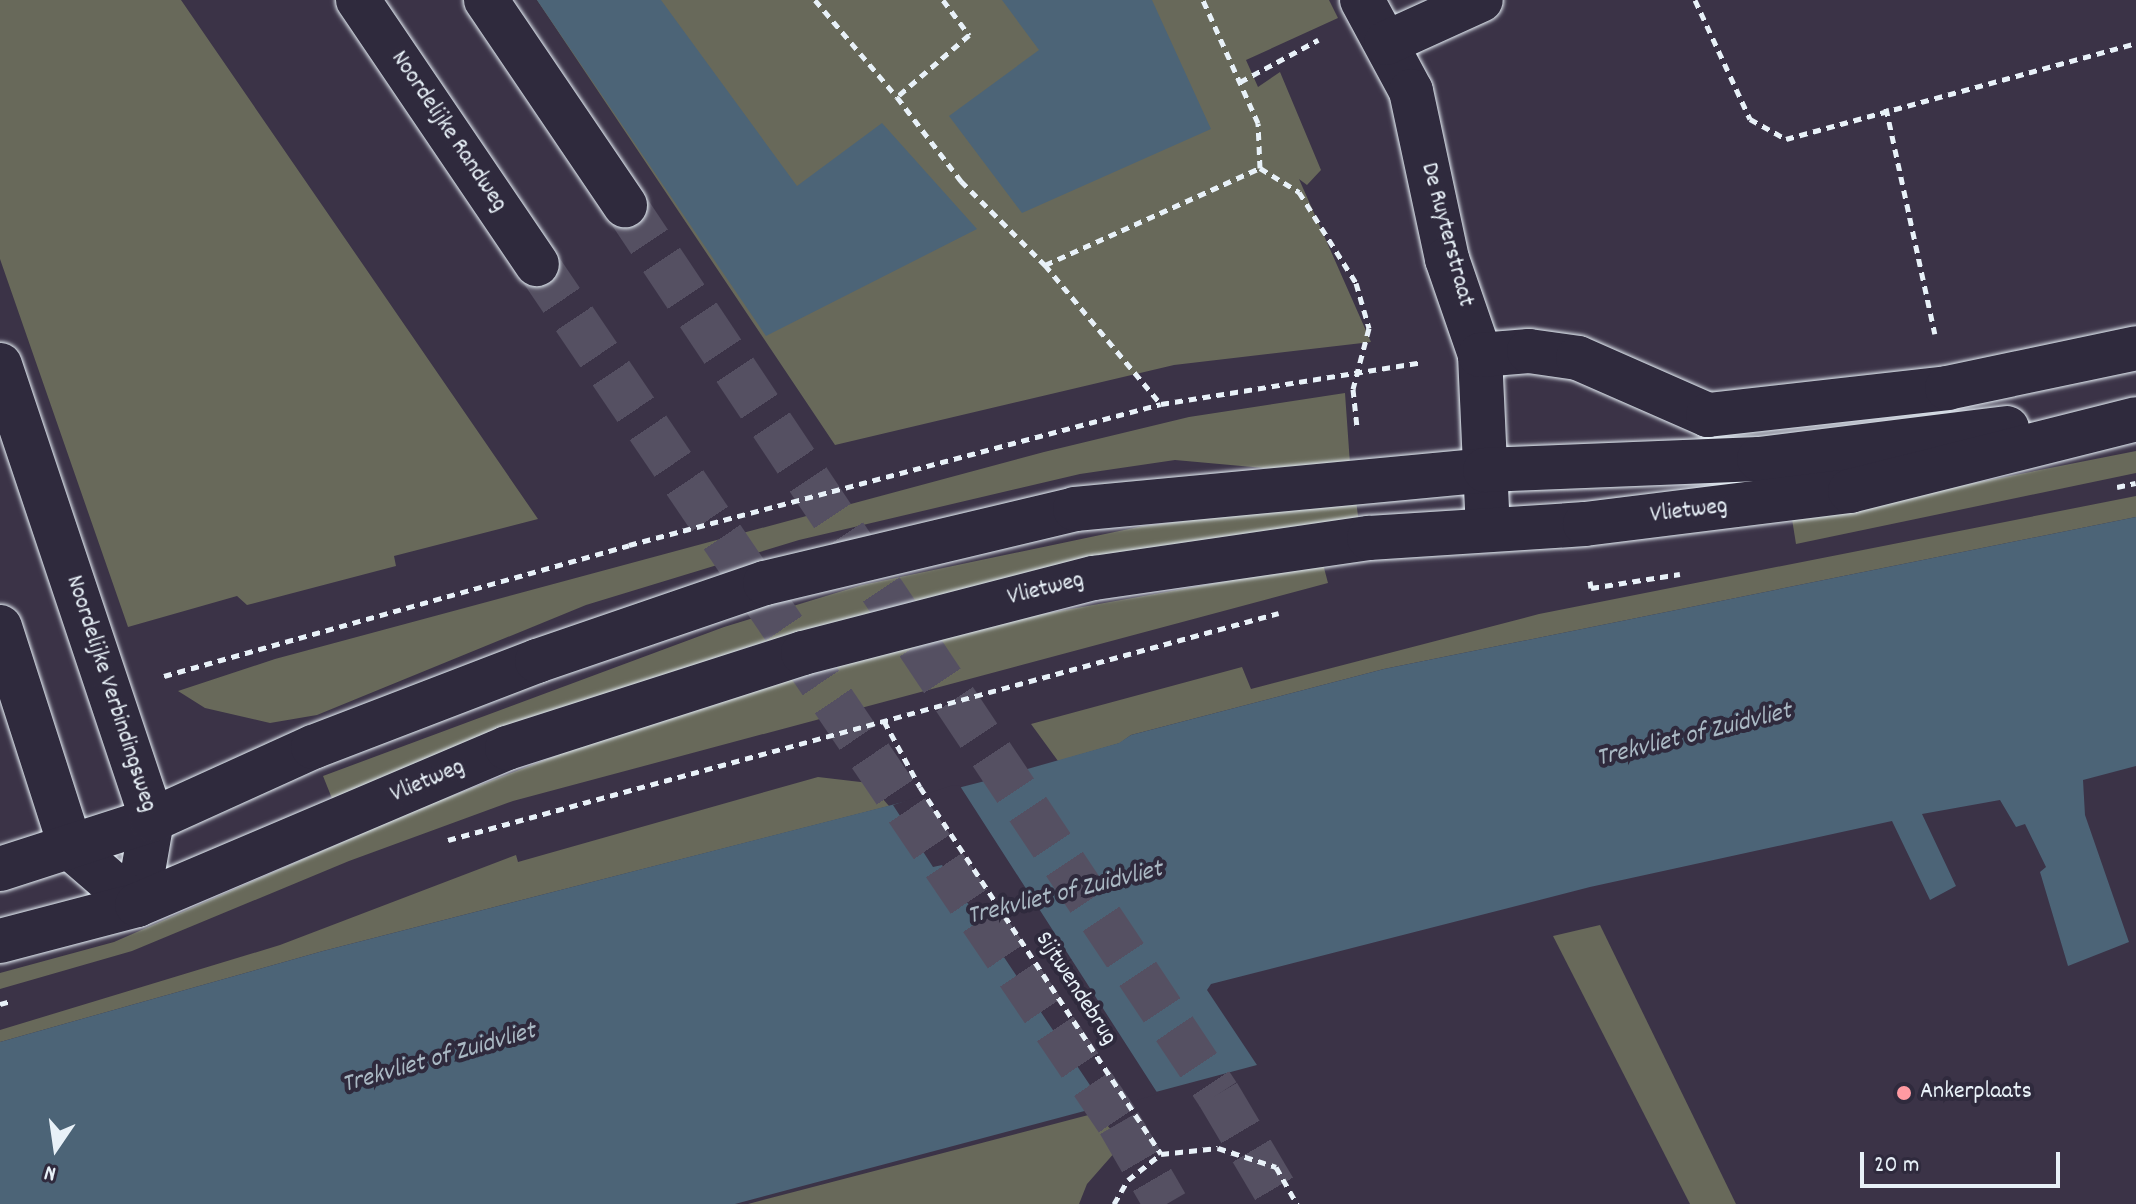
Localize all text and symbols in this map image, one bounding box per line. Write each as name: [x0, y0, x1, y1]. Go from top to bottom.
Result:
street label: Noordelijke Randweg: [383, 46, 513, 218]
street label: De Ruyterstraat: [1413, 160, 1479, 310]
street label: Vlietweg: [1649, 493, 1729, 531]
street label: Vlietweg: [1005, 567, 1087, 613]
street label: Noordelijke Verbindingsweg: [58, 572, 162, 816]
water label: Trekvliet of Zuidvliet: [1593, 697, 1795, 775]
street label: Vlietweg: [387, 754, 469, 810]
water label: Trekvliet of Zuidvliet: [964, 855, 1166, 933]
street label: Sijtwendebrug: [1028, 927, 1122, 1051]
water label: Trekvliet of Zuidvliet: [339, 1016, 539, 1102]
place label: Ankerplaats: [1920, 1079, 2032, 1107]
marker: Ankerplaats: [1895, 1084, 1913, 1102]
north arrow: [16, 1108, 96, 1188]
scale bar: [1864, 1136, 2064, 1186]
text: 20 m: [1874, 1149, 1920, 1183]
text: N: [42, 1156, 59, 1188]

